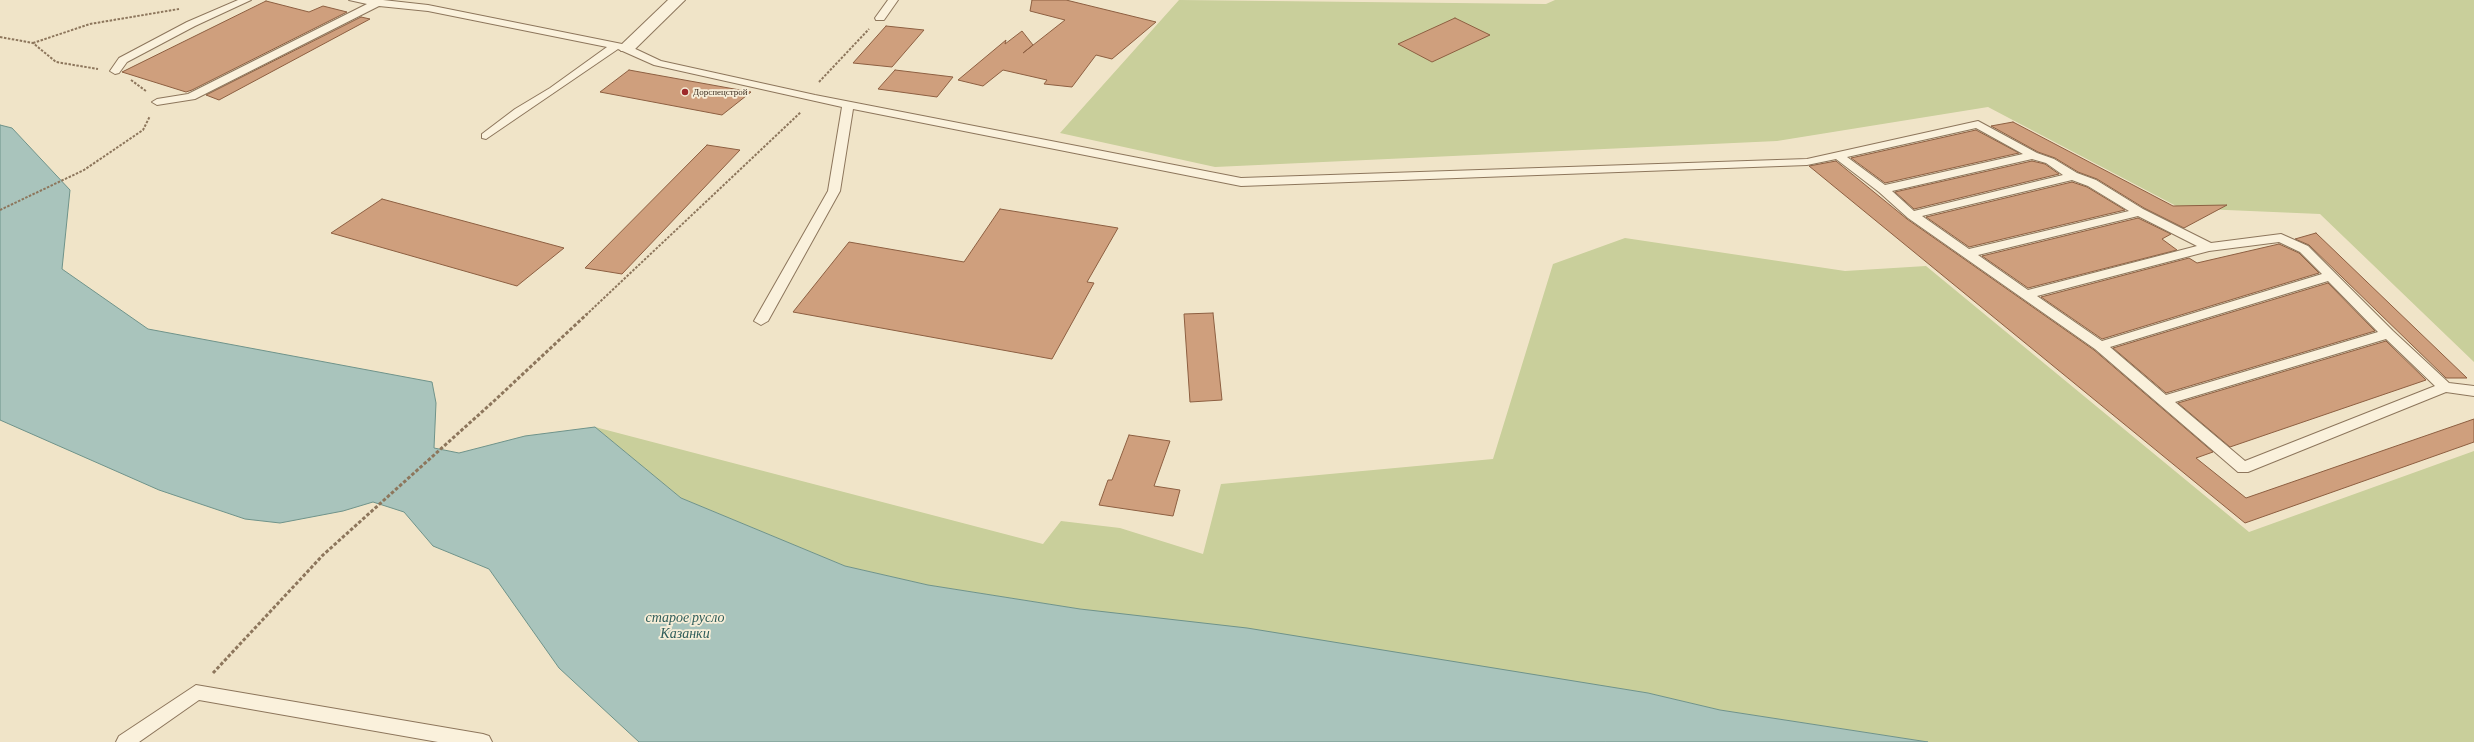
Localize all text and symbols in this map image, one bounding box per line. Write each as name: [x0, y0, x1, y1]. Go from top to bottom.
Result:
marker: Дорспецстрой: [680, 87, 690, 97]
place label: Дорспецстрой: [693, 87, 748, 97]
water label: старое русло Казанки: [646, 610, 724, 642]

